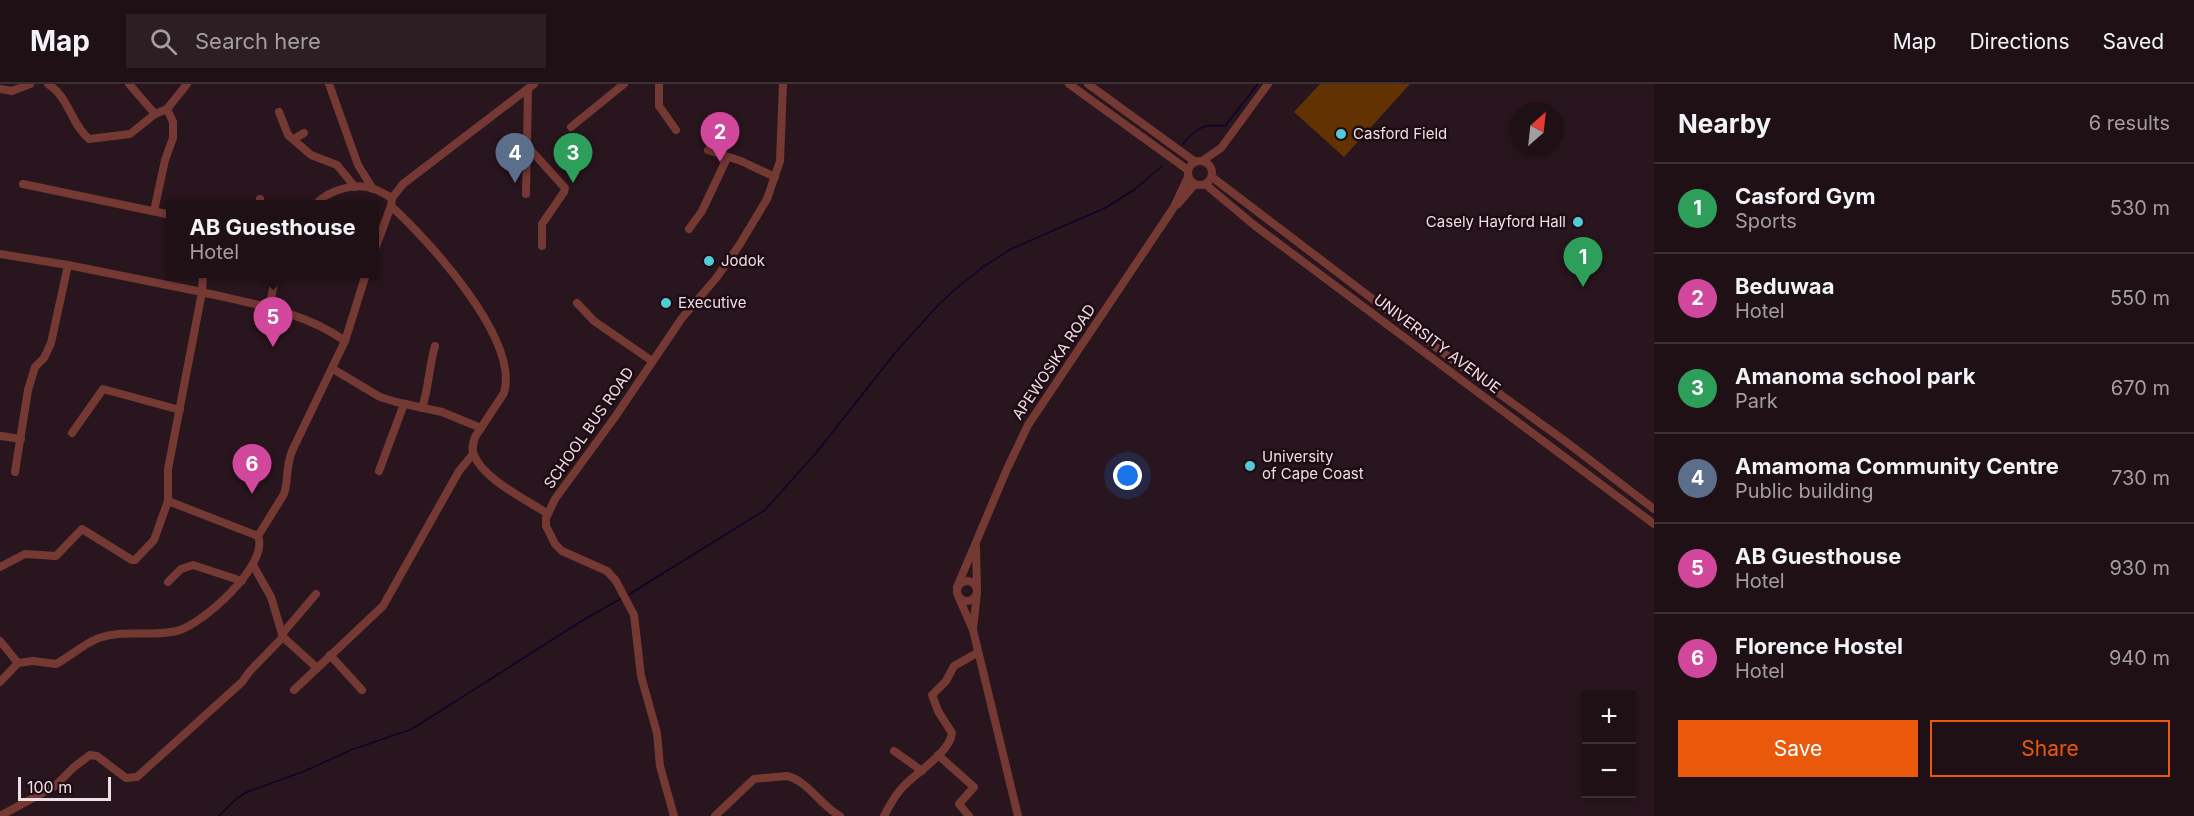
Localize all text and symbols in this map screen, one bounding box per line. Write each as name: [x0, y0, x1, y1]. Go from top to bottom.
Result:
search box: [126, 14, 546, 68]
text: Map: [30, 24, 90, 58]
icon: search: [147, 25, 180, 58]
text: Search here: [195, 28, 321, 54]
text: Map: [1893, 29, 1936, 54]
text: Directions: [1969, 29, 2070, 54]
text: Saved: [2103, 29, 2164, 54]
north arrow: [1510, 102, 1564, 156]
text: Nearby: [1678, 108, 1771, 139]
text: 6 results: [2089, 111, 2170, 135]
pin: 2: [700, 112, 740, 162]
place label: Casford Field: [1353, 124, 1447, 143]
marker: Casford Field: [1334, 127, 1348, 141]
pin: 4: [496, 134, 534, 183]
pin: 3: [554, 134, 592, 183]
text: Casford Gym: [1735, 183, 1875, 209]
text: 1: [1693, 196, 1702, 220]
text: 530 m: [2110, 196, 2170, 220]
popup: [166, 200, 379, 278]
text: Sports: [1735, 209, 1797, 233]
place label: Casely Hayford Hall: [1426, 212, 1566, 231]
text: AB Guesthouse: [189, 214, 356, 240]
marker: Casely Hayford Hall: [1571, 215, 1585, 229]
pin: 1: [1564, 238, 1602, 287]
text: Hotel: [189, 240, 239, 264]
place label: Jodok: [721, 251, 766, 270]
marker: Jodok: [702, 254, 716, 268]
text: Beduwaa: [1735, 273, 1834, 299]
text: 2: [1691, 286, 1704, 310]
text: 550 m: [2110, 286, 2170, 310]
street label: UNIVERSITY AVENUE: [1370, 290, 1504, 397]
place label: Executive: [678, 293, 746, 312]
marker: Executive: [659, 296, 673, 310]
pin: 5: [254, 298, 292, 347]
text: Hotel: [1735, 299, 1785, 323]
street label: APEWOSIKA ROAD: [1008, 300, 1099, 423]
street label: SCHOOL BUS ROAD: [540, 363, 638, 492]
text: Amanoma school park: [1735, 363, 1976, 389]
text: 3: [1691, 376, 1704, 400]
text: 670 m: [2111, 376, 2170, 400]
text: Park: [1735, 389, 1778, 413]
pin: 6: [232, 444, 272, 494]
place label: University of Cape Coast: [1262, 447, 1364, 483]
text: Amamoma Community Centre: [1735, 453, 2059, 479]
marker: University of Cape Coast: [1243, 459, 1257, 473]
your location: [1113, 461, 1142, 490]
text: 4: [1691, 466, 1704, 490]
text: 730 m: [2111, 466, 2170, 490]
text: Public building: [1735, 479, 1874, 503]
text: AB Guesthouse: [1735, 543, 1901, 569]
text: 5: [1691, 556, 1704, 580]
text: 930 m: [2109, 556, 2170, 580]
text: Hotel: [1735, 569, 1785, 593]
text: Florence Hostel: [1735, 633, 1903, 659]
text: 6: [1691, 646, 1704, 670]
text: 940 m: [2109, 646, 2170, 670]
text: Hotel: [1735, 659, 1785, 683]
map controls: [1582, 690, 1636, 798]
button: +: [1582, 690, 1636, 744]
button: Save: [1678, 720, 1918, 777]
button: Share: [1930, 720, 2170, 777]
button: −: [1582, 744, 1636, 798]
scale bar: [18, 774, 111, 802]
text: 100 m: [27, 777, 72, 797]

